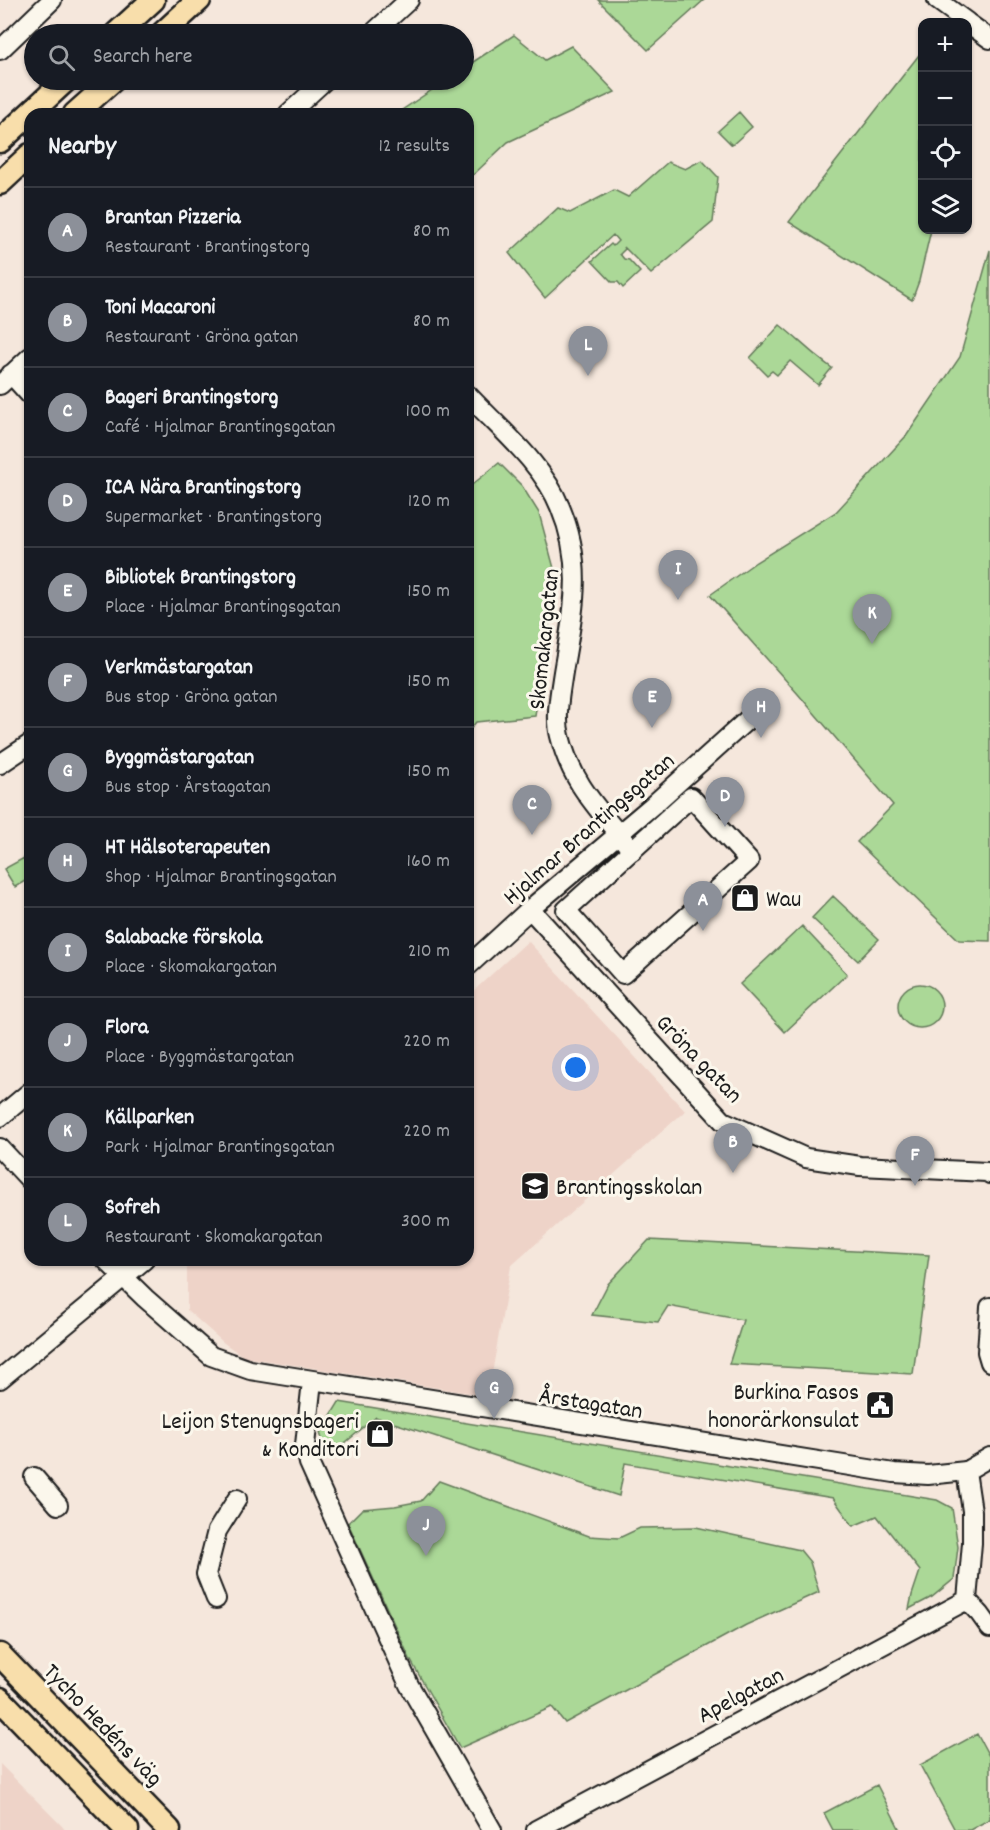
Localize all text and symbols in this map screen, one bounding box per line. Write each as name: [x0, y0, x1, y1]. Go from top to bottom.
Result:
map controls: [918, 18, 972, 234]
button: +: [918, 18, 972, 72]
search box: [24, 24, 474, 90]
icon: search: [45, 41, 78, 74]
text: Search here: [93, 42, 192, 73]
button: −: [918, 72, 972, 126]
button: locate: [918, 126, 972, 180]
text: Nearby: [48, 129, 116, 166]
text: 12 results: [378, 133, 450, 161]
button: layers: [918, 180, 972, 234]
text: Brantan Pizzeria: [105, 203, 241, 234]
text: A: [62, 218, 73, 246]
text: 80 m: [413, 218, 450, 246]
text: Restaurant · Brantingstorg: [105, 234, 310, 262]
text: Toni Macaroni: [105, 293, 215, 324]
text: B: [63, 308, 72, 336]
text: 80 m: [413, 308, 450, 336]
text: Restaurant · Gröna gatan: [105, 324, 298, 352]
pin: L: [568, 326, 608, 376]
text: Bageri Brantingstorg: [105, 383, 278, 414]
text: C: [63, 398, 72, 426]
text: 100 m: [406, 398, 450, 426]
text: Café · Hjalmar Brantingsgatan: [105, 414, 336, 442]
text: ICA Nära Brantingstorg: [105, 473, 301, 504]
text: D: [62, 488, 73, 516]
text: 120 m: [408, 488, 450, 516]
text: Supermarket · Brantingstorg: [105, 504, 322, 532]
pin: I: [658, 550, 698, 600]
text: Bibliotek Brantingstorg: [105, 563, 296, 594]
street label: Skomakargatan: [522, 567, 570, 712]
text: E: [63, 578, 72, 606]
text: 150 m: [407, 578, 450, 606]
text: Place · Hjalmar Brantingsgatan: [105, 594, 341, 622]
pin: K: [852, 594, 892, 644]
text: Verkmästargatan: [105, 653, 253, 684]
text: F: [63, 668, 72, 696]
text: 150 m: [407, 668, 450, 696]
pin: E: [632, 678, 672, 728]
text: Bus stop · Gröna gatan: [105, 684, 278, 712]
pin: H: [742, 688, 780, 738]
text: Byggmästargatan: [105, 743, 254, 774]
street label: Hjalmar Brantingsgatan: [496, 746, 683, 915]
text: G: [62, 758, 73, 786]
text: 150 m: [407, 758, 450, 786]
text: Bus stop · Årstagatan: [105, 774, 271, 802]
pin: D: [706, 778, 744, 827]
pin: C: [512, 786, 552, 835]
text: HT Hälsoterapeuten: [105, 833, 270, 864]
text: H: [62, 848, 73, 876]
text: 160 m: [407, 848, 450, 876]
text: Shop · Hjalmar Brantingsgatan: [105, 864, 337, 892]
pin: A: [684, 882, 722, 931]
shop icon: Wau: [729, 882, 761, 914]
place label: Wau: [766, 884, 801, 918]
text: Salabacke förskola: [105, 923, 262, 954]
text: I: [64, 938, 71, 966]
text: 210 m: [408, 938, 450, 966]
text: Place · Skomakargatan: [105, 954, 277, 982]
street label: Gröna gatan: [647, 1008, 749, 1112]
text: Flora: [105, 1013, 148, 1044]
text: J: [64, 1028, 71, 1056]
text: 220 m: [403, 1028, 450, 1056]
text: Place · Byggmästargatan: [105, 1044, 294, 1072]
your location: [561, 1053, 590, 1082]
text: Källparken: [105, 1103, 194, 1134]
text: K: [63, 1118, 72, 1146]
text: 220 m: [403, 1118, 450, 1146]
pin: B: [714, 1124, 752, 1173]
text: Park · Hjalmar Brantingsgatan: [105, 1134, 335, 1162]
pin: F: [896, 1136, 934, 1186]
school or university icon: Brantingsskolan: [519, 1170, 551, 1202]
place label: Brantingsskolan: [556, 1172, 702, 1206]
text: Sofreh: [105, 1193, 160, 1224]
text: L: [63, 1208, 72, 1236]
text: 300 m: [401, 1208, 450, 1236]
text: Restaurant · Skomakargatan: [105, 1224, 323, 1252]
pin: G: [474, 1370, 514, 1419]
place label: Burkina Fasos honorärkonsulat: [708, 1377, 859, 1439]
street label: Årstagatan: [536, 1380, 645, 1430]
public building icon: Burkina Fasos honorärkonsulat: [864, 1389, 896, 1421]
place label: Leijon Stenugnsbageri & Konditori: [162, 1406, 359, 1468]
shop icon: Leijon Stenugnsbageri & Konditori: [364, 1418, 396, 1450]
pin: J: [406, 1506, 446, 1556]
street label: Tycho Hedéns väg: [34, 1657, 170, 1795]
street label: Apelgatan: [692, 1660, 791, 1734]

